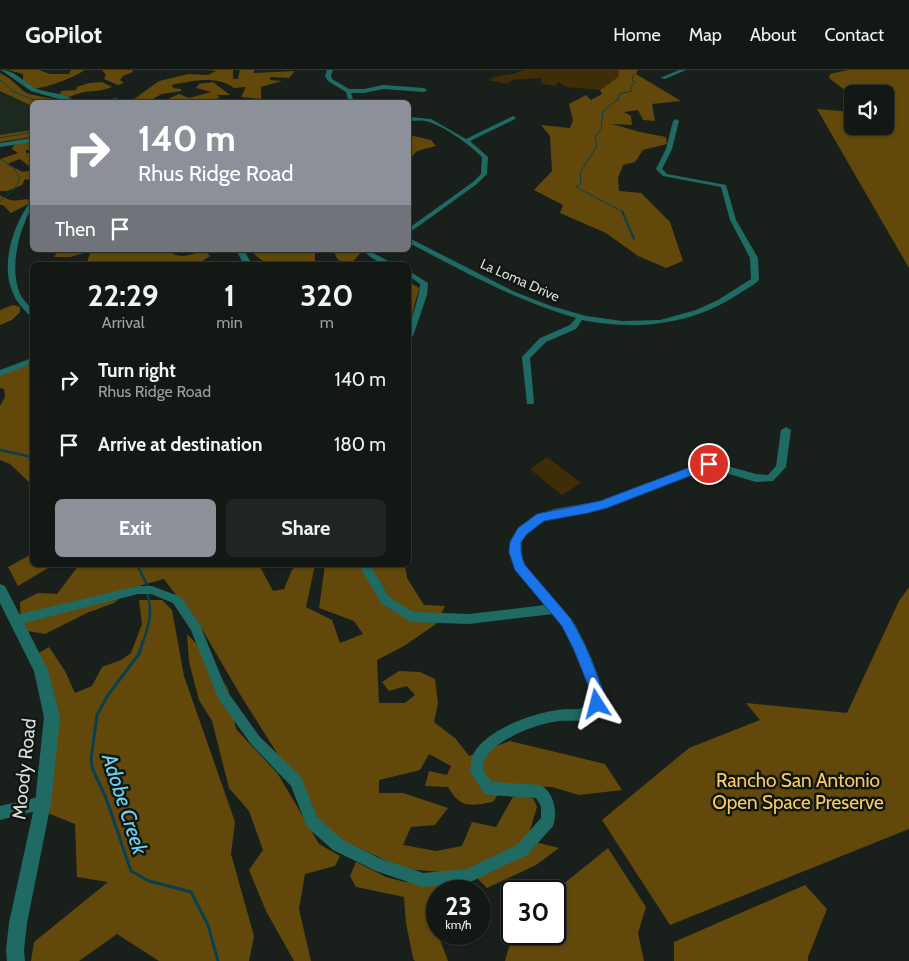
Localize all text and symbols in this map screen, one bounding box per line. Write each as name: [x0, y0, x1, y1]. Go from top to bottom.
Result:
text: GoPilot: [25, 20, 102, 49]
text: Home: [613, 24, 661, 46]
text: Map: [689, 24, 722, 46]
text: About: [750, 24, 796, 46]
text: Contact: [824, 24, 884, 46]
map controls: [844, 85, 894, 135]
button: sound: [844, 85, 894, 135]
text: 140 m: [138, 117, 236, 160]
icon: right: [55, 120, 120, 185]
text: Rhus Ridge Road: [138, 160, 294, 187]
icon: arrive: [106, 215, 134, 243]
text: Then: [55, 218, 96, 241]
street label: La Loma Drive: [478, 254, 562, 306]
text: 22:29: [88, 277, 159, 314]
text: 1: [224, 277, 235, 314]
text: 320: [300, 277, 353, 314]
text: Arrival: [102, 313, 144, 332]
text: min: [216, 313, 243, 332]
text: m: [320, 313, 334, 332]
text: Turn right: [98, 359, 176, 382]
icon: right: [55, 366, 83, 394]
text: 140 m: [335, 368, 386, 391]
text: Rhus Ridge Road: [98, 382, 211, 401]
icon: arrive: [55, 431, 83, 459]
text: Arrive at destination: [98, 433, 262, 456]
text: 180 m: [334, 433, 386, 456]
pin: [688, 443, 730, 485]
icon: arrive: [695, 450, 723, 478]
button: Exit: [55, 499, 216, 557]
button: Share: [226, 499, 386, 557]
position arrow: [570, 677, 622, 729]
street label: Moody Road: [7, 717, 41, 821]
water label: Adobe Creek: [97, 749, 153, 859]
park label: Rancho San Antonio Open Space Preserve: [712, 769, 884, 814]
speed limit sign: 30: [501, 880, 566, 945]
text: 23: [445, 891, 472, 921]
text: km/h: [445, 917, 472, 932]

